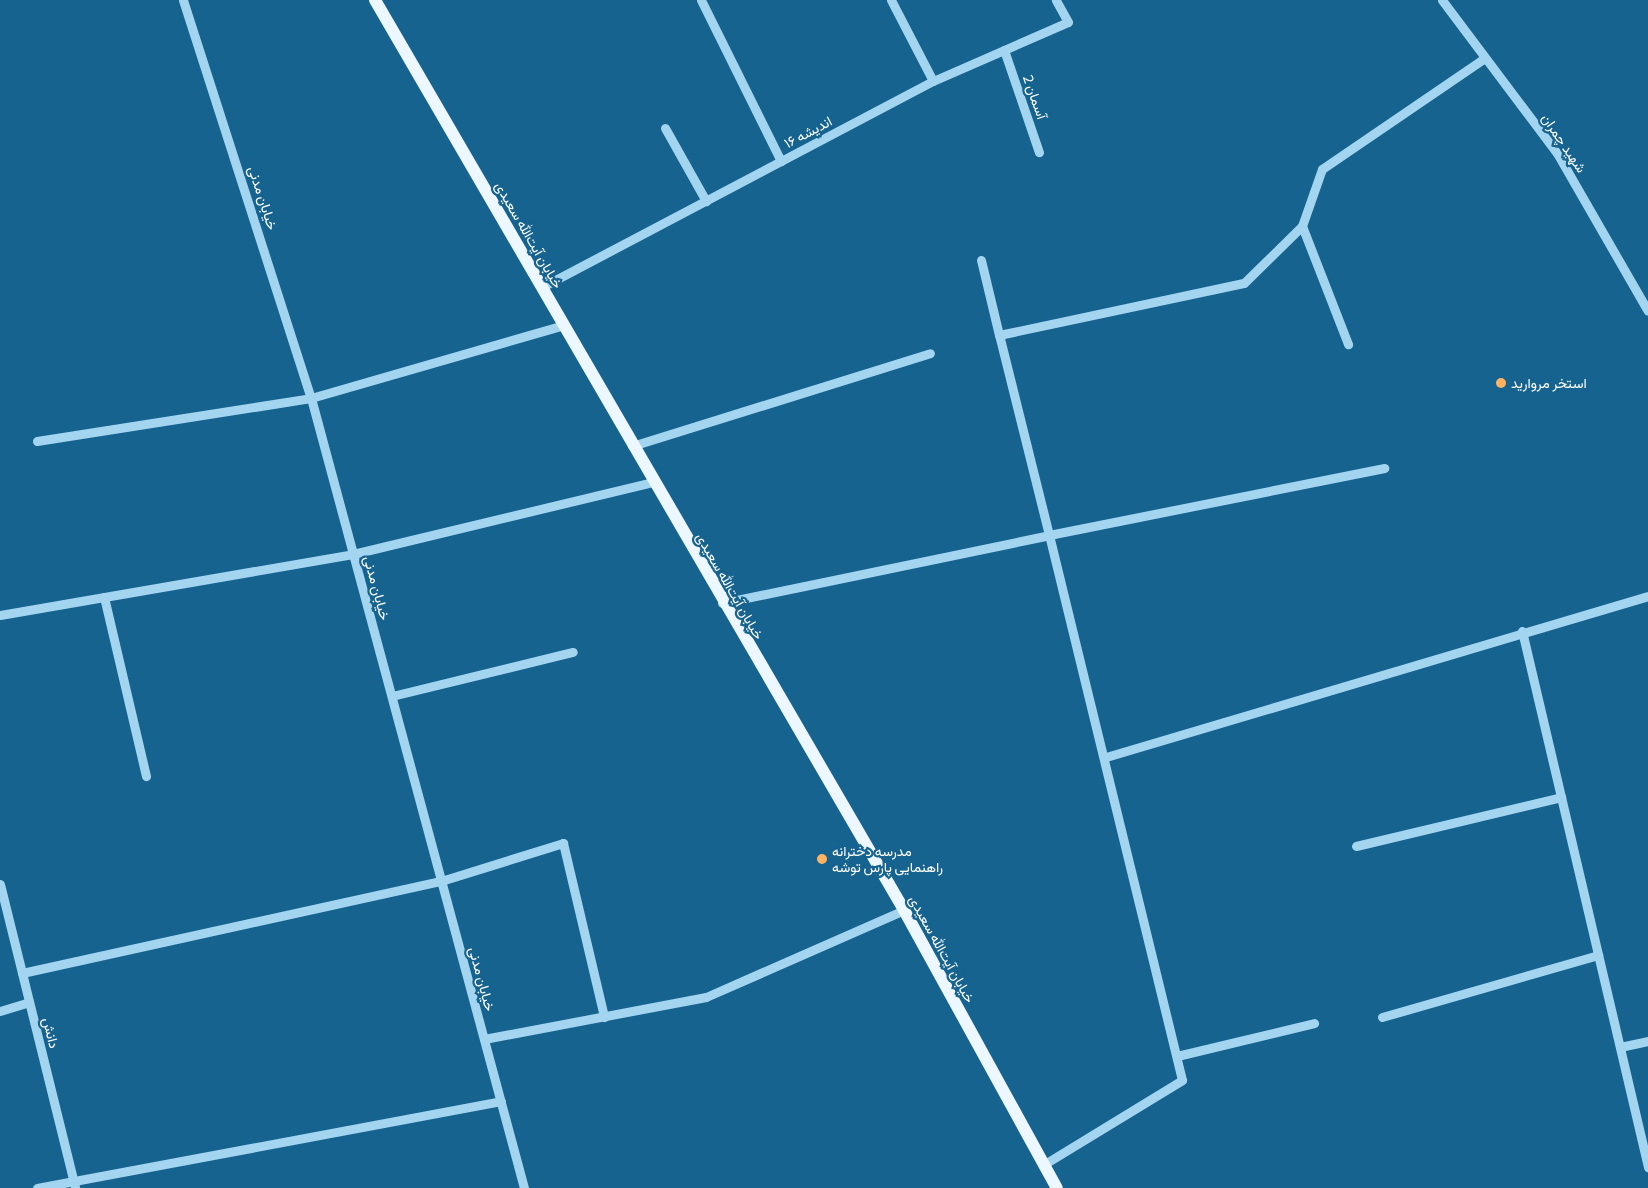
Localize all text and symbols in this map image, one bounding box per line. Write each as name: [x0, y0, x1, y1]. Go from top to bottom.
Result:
street label: آسمان 2: [1020, 73, 1050, 121]
street label: شهید چمران: [1538, 110, 1590, 176]
street label: اندیشه ۱۶: [781, 112, 835, 152]
street label: خیابان مدنی: [245, 164, 281, 232]
street label: خیابان آیت‌الله سعیدی: [492, 179, 566, 291]
place label: استخر مروارید: [1511, 375, 1587, 391]
marker: استخر مروارید: [1495, 377, 1507, 389]
street label: خیابان آیت‌الله سعیدی: [693, 530, 767, 642]
street label: خیابان مدنی: [360, 554, 394, 622]
place label: مدرسه دخترانه راهنمایی پارس توشه: [832, 843, 943, 876]
marker: مدرسه دخترانه راهنمایی پارس توشه: [816, 853, 828, 865]
street label: خیابان آیت‌الله سعیدی: [905, 892, 979, 1006]
street label: خیابان مدنی: [465, 945, 499, 1013]
street label: دانش: [39, 1016, 63, 1050]

